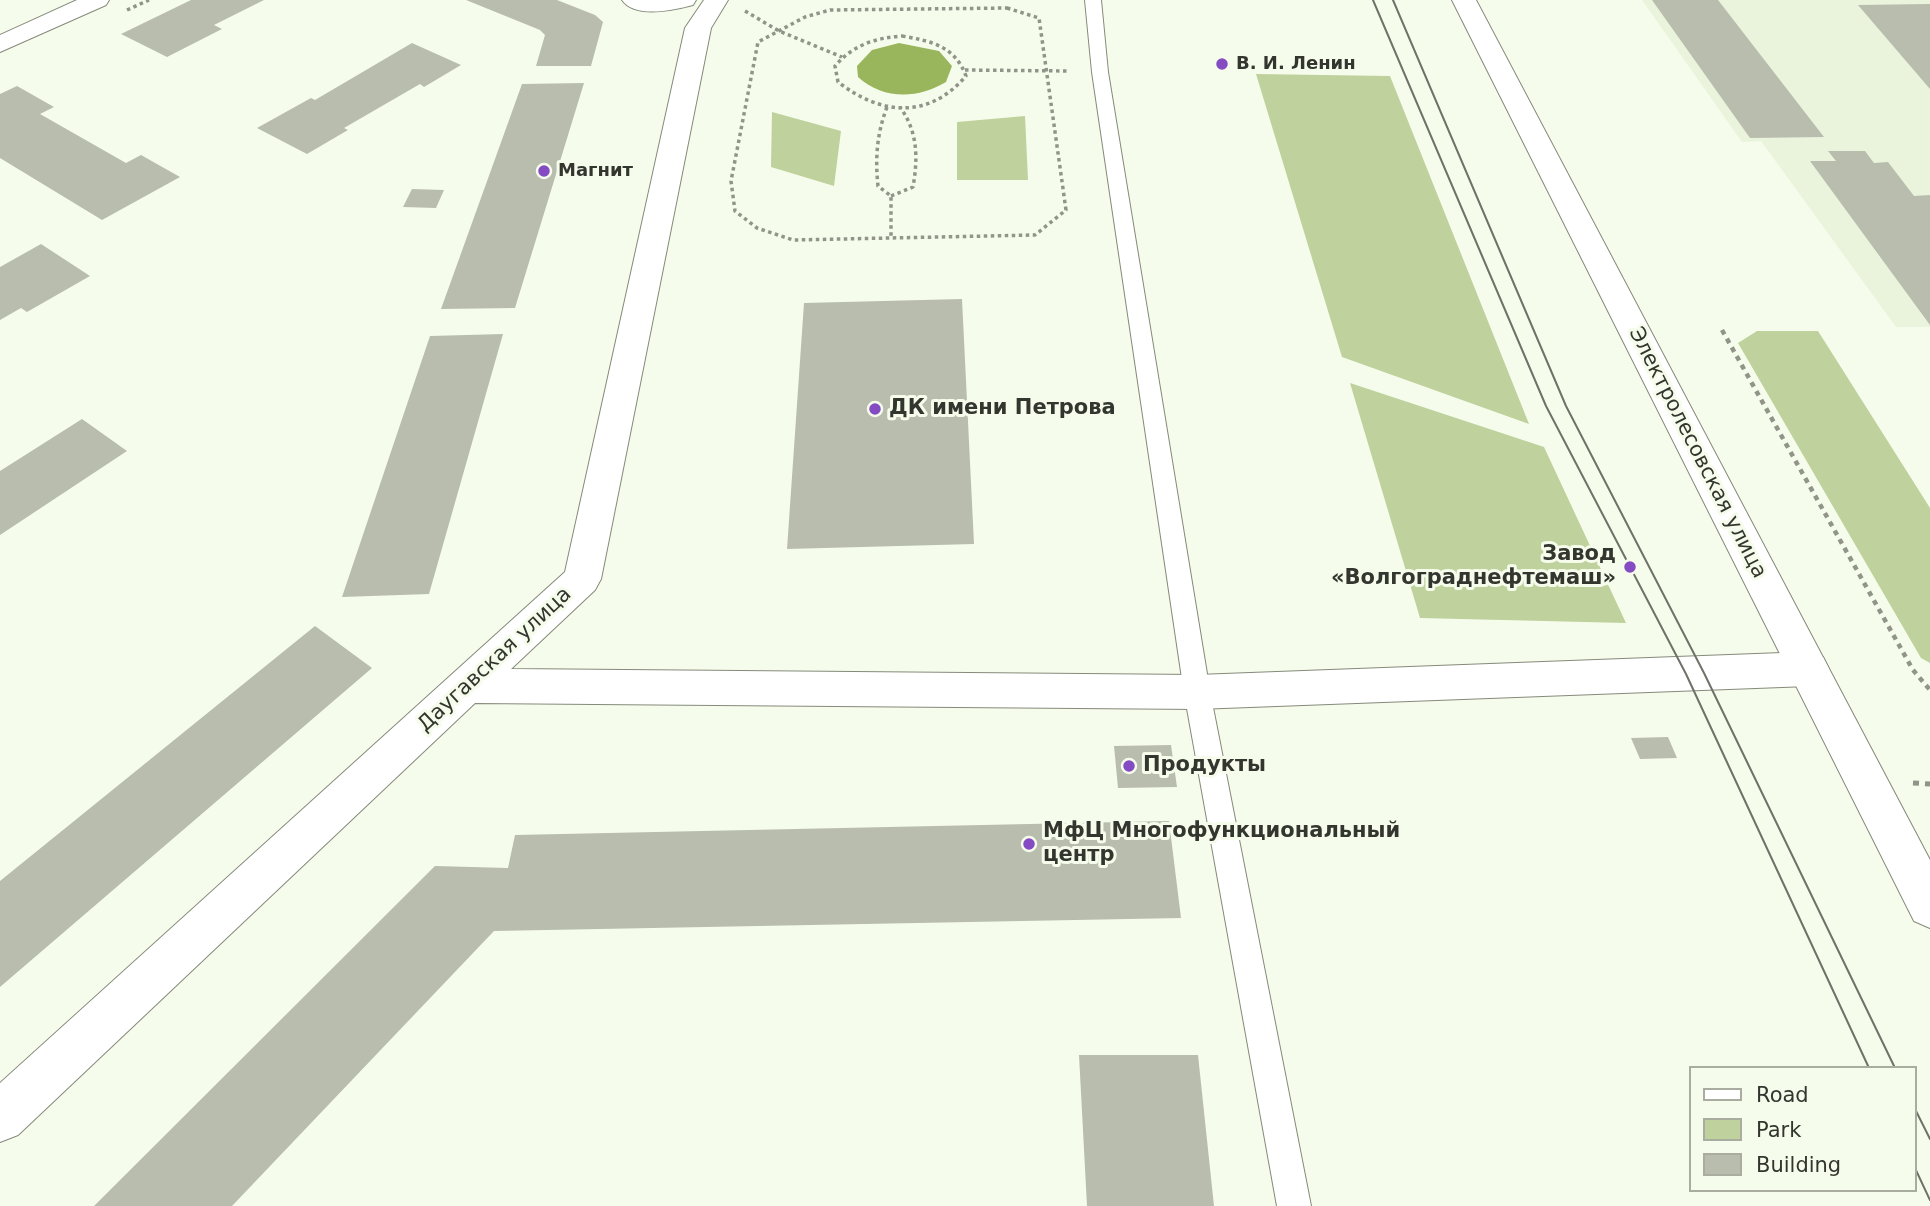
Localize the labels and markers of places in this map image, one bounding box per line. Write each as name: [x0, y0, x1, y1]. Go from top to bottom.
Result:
place label: В. И. Ленин: [1236, 53, 1356, 75]
marker: В. И. Ленин: [1214, 56, 1230, 72]
place label: Магнит: [558, 160, 633, 182]
marker: Магнит: [536, 163, 552, 179]
place label: ДК имени Петрова: [889, 396, 1116, 422]
marker: ДК имени Петрова: [867, 401, 883, 417]
place label: Завод «Волгограднефтемаш»: [1331, 542, 1616, 592]
marker: Завод «Волгограднефтемаш»: [1622, 559, 1638, 575]
place label: Продукты: [1143, 753, 1266, 779]
marker: Продукты: [1121, 758, 1137, 774]
place label: МфЦ Многофункциональный центр: [1043, 819, 1400, 869]
marker: МфЦ Многофункциональный центр: [1021, 836, 1037, 852]

